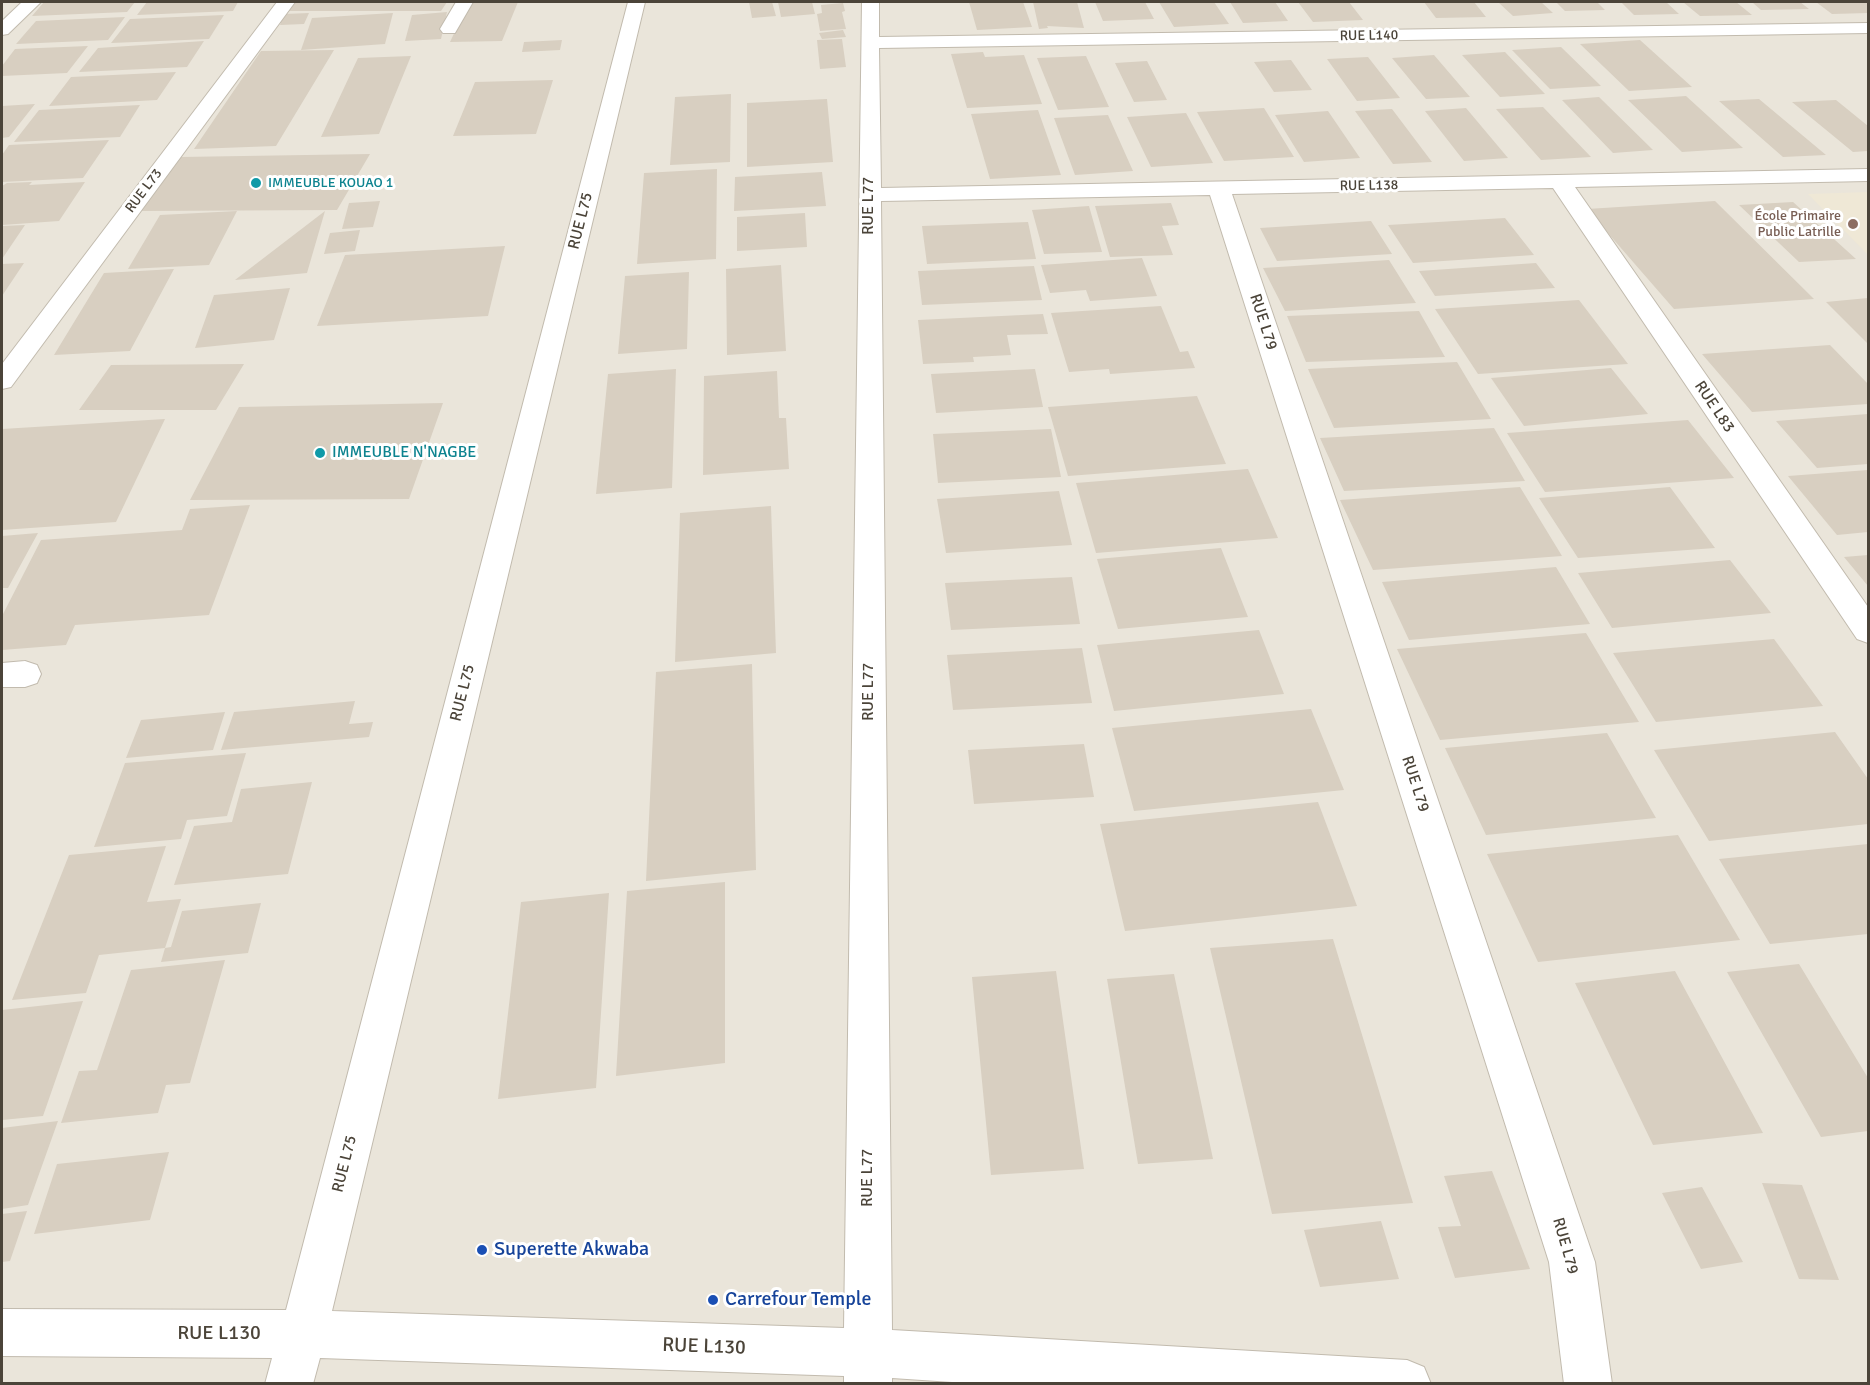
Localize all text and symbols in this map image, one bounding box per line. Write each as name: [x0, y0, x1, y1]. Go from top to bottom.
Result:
street label: RUE L140: [1340, 27, 1398, 45]
street label: RUE L73: [122, 166, 166, 216]
place label: IMMEUBLE KOUAO 1: [268, 175, 393, 191]
marker: IMMEUBLE KOUAO 1: [249, 176, 263, 190]
street label: RUE L77: [859, 177, 879, 235]
street label: RUE L138: [1340, 177, 1398, 195]
street label: RUE L75: [565, 190, 597, 252]
place label: École Primaire Public Latrille: [1754, 208, 1841, 240]
marker: École Primaire Public Latrille: [1846, 217, 1860, 231]
street label: RUE L79: [1245, 291, 1281, 353]
street label: RUE L83: [1690, 378, 1738, 436]
place label: IMMEUBLE N'NAGBE: [332, 443, 476, 463]
marker: IMMEUBLE N'NAGBE: [313, 446, 327, 460]
street label: RUE L75: [447, 662, 479, 724]
street label: RUE L77: [859, 663, 879, 721]
street label: RUE L79: [1397, 753, 1433, 815]
street label: RUE L75: [329, 1133, 361, 1195]
street label: RUE L77: [858, 1149, 878, 1207]
street label: RUE L79: [1548, 1215, 1582, 1277]
place label: Superette Akwaba: [494, 1238, 649, 1262]
marker: Superette Akwaba: [475, 1243, 489, 1257]
place label: Carrefour Temple: [725, 1288, 871, 1312]
marker: Carrefour Temple: [706, 1293, 720, 1307]
street label: RUE L130: [177, 1322, 261, 1346]
street label: RUE L130: [662, 1334, 746, 1360]

